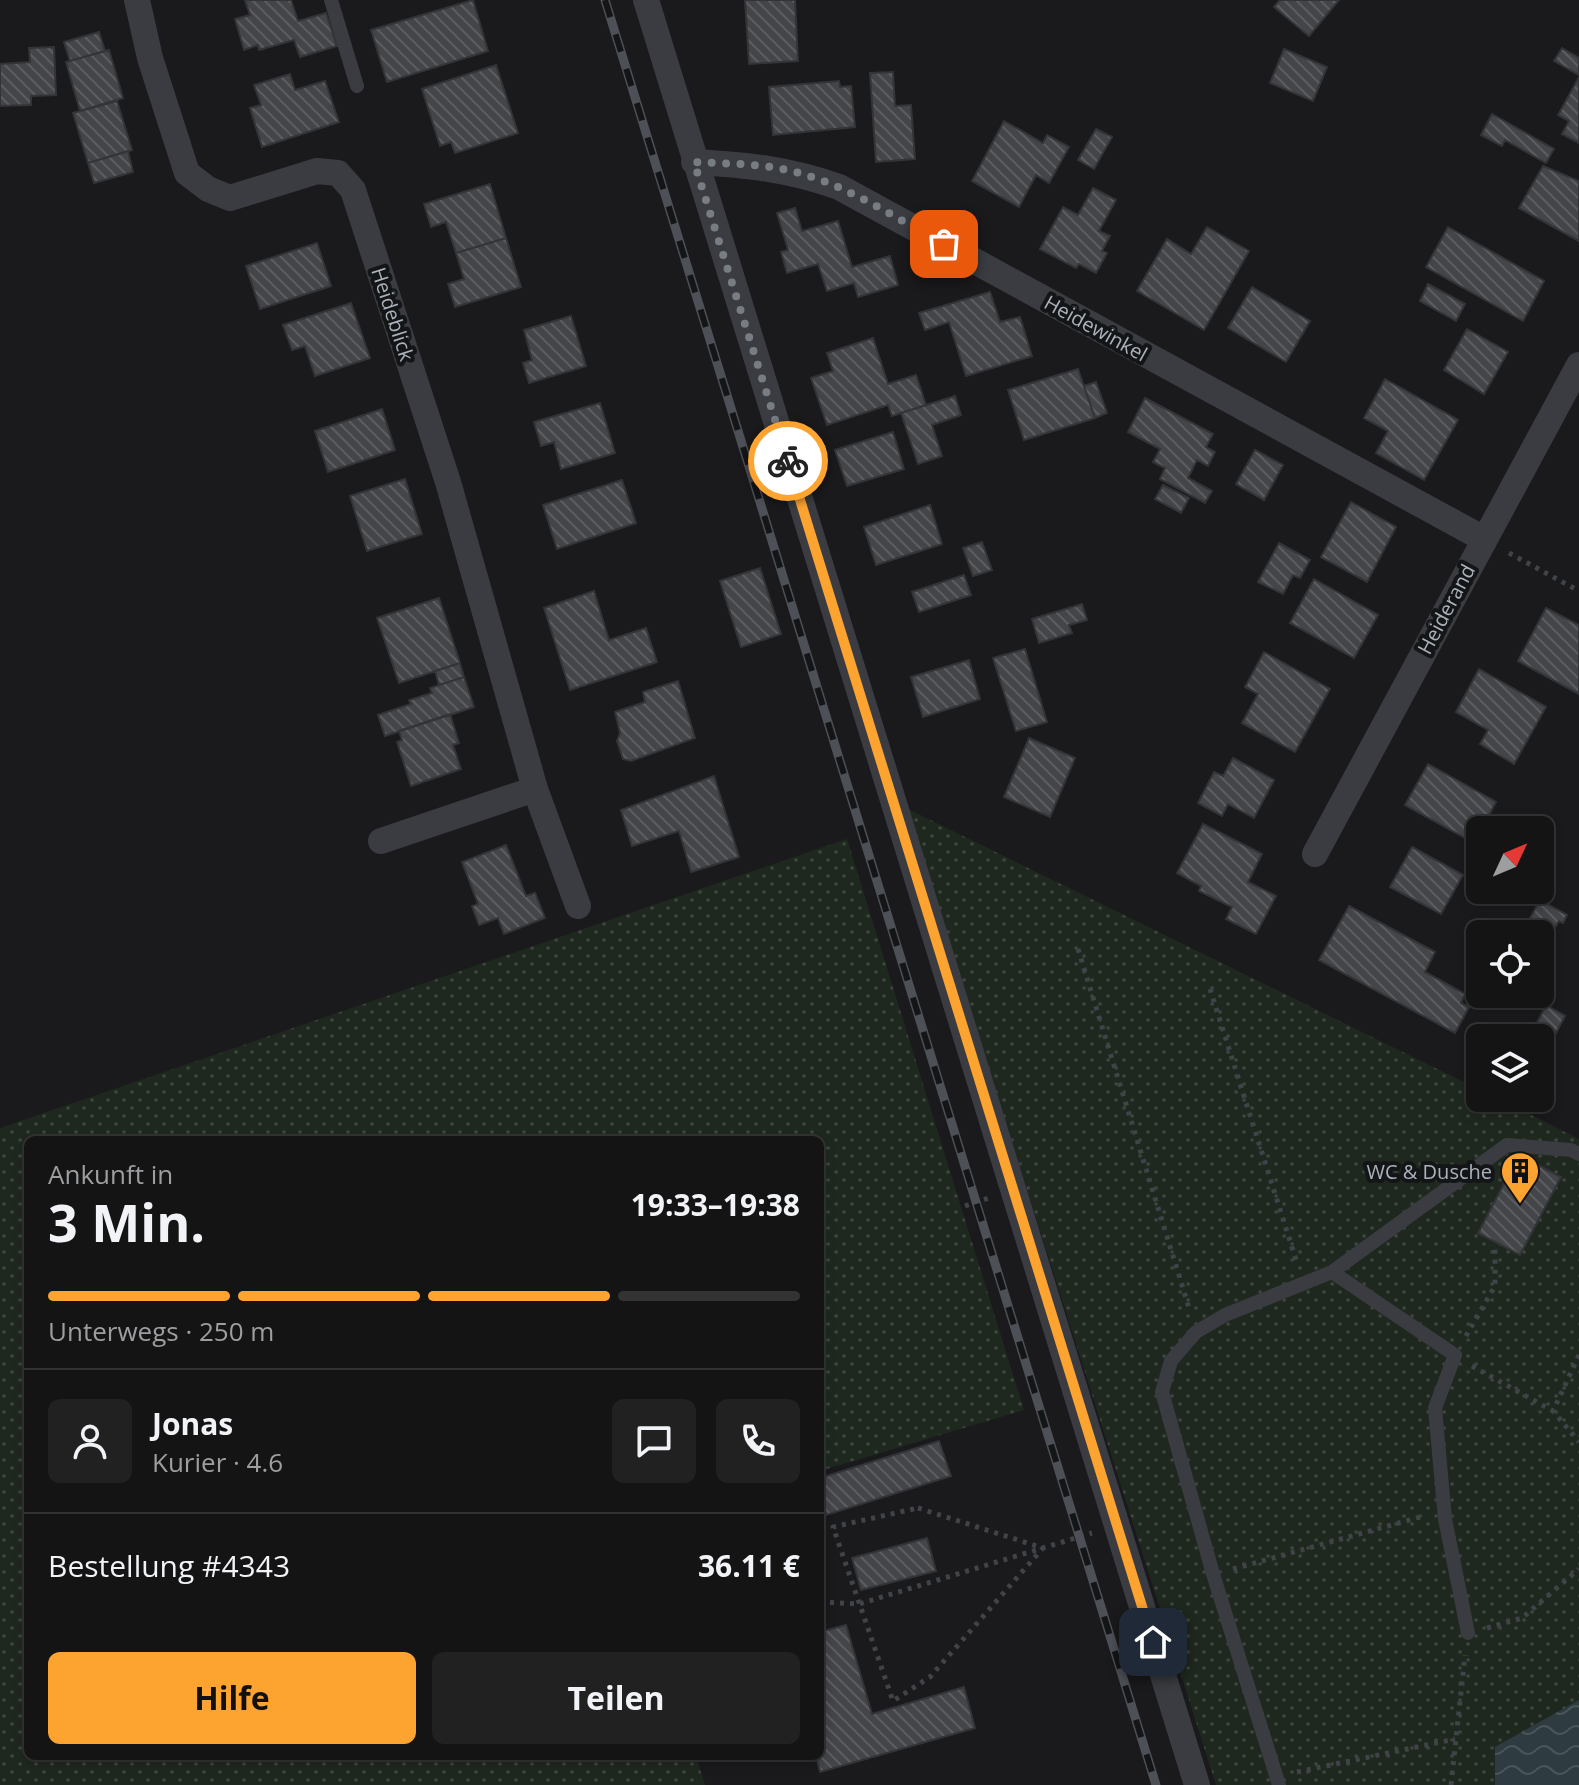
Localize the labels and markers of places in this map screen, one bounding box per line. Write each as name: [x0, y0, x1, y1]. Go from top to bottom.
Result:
pin: [910, 210, 978, 278]
building icon: WC & Dusche: [1499, 1150, 1541, 1205]
place label: WC & Dusche: [1367, 1158, 1492, 1185]
pin: [1119, 1608, 1187, 1676]

